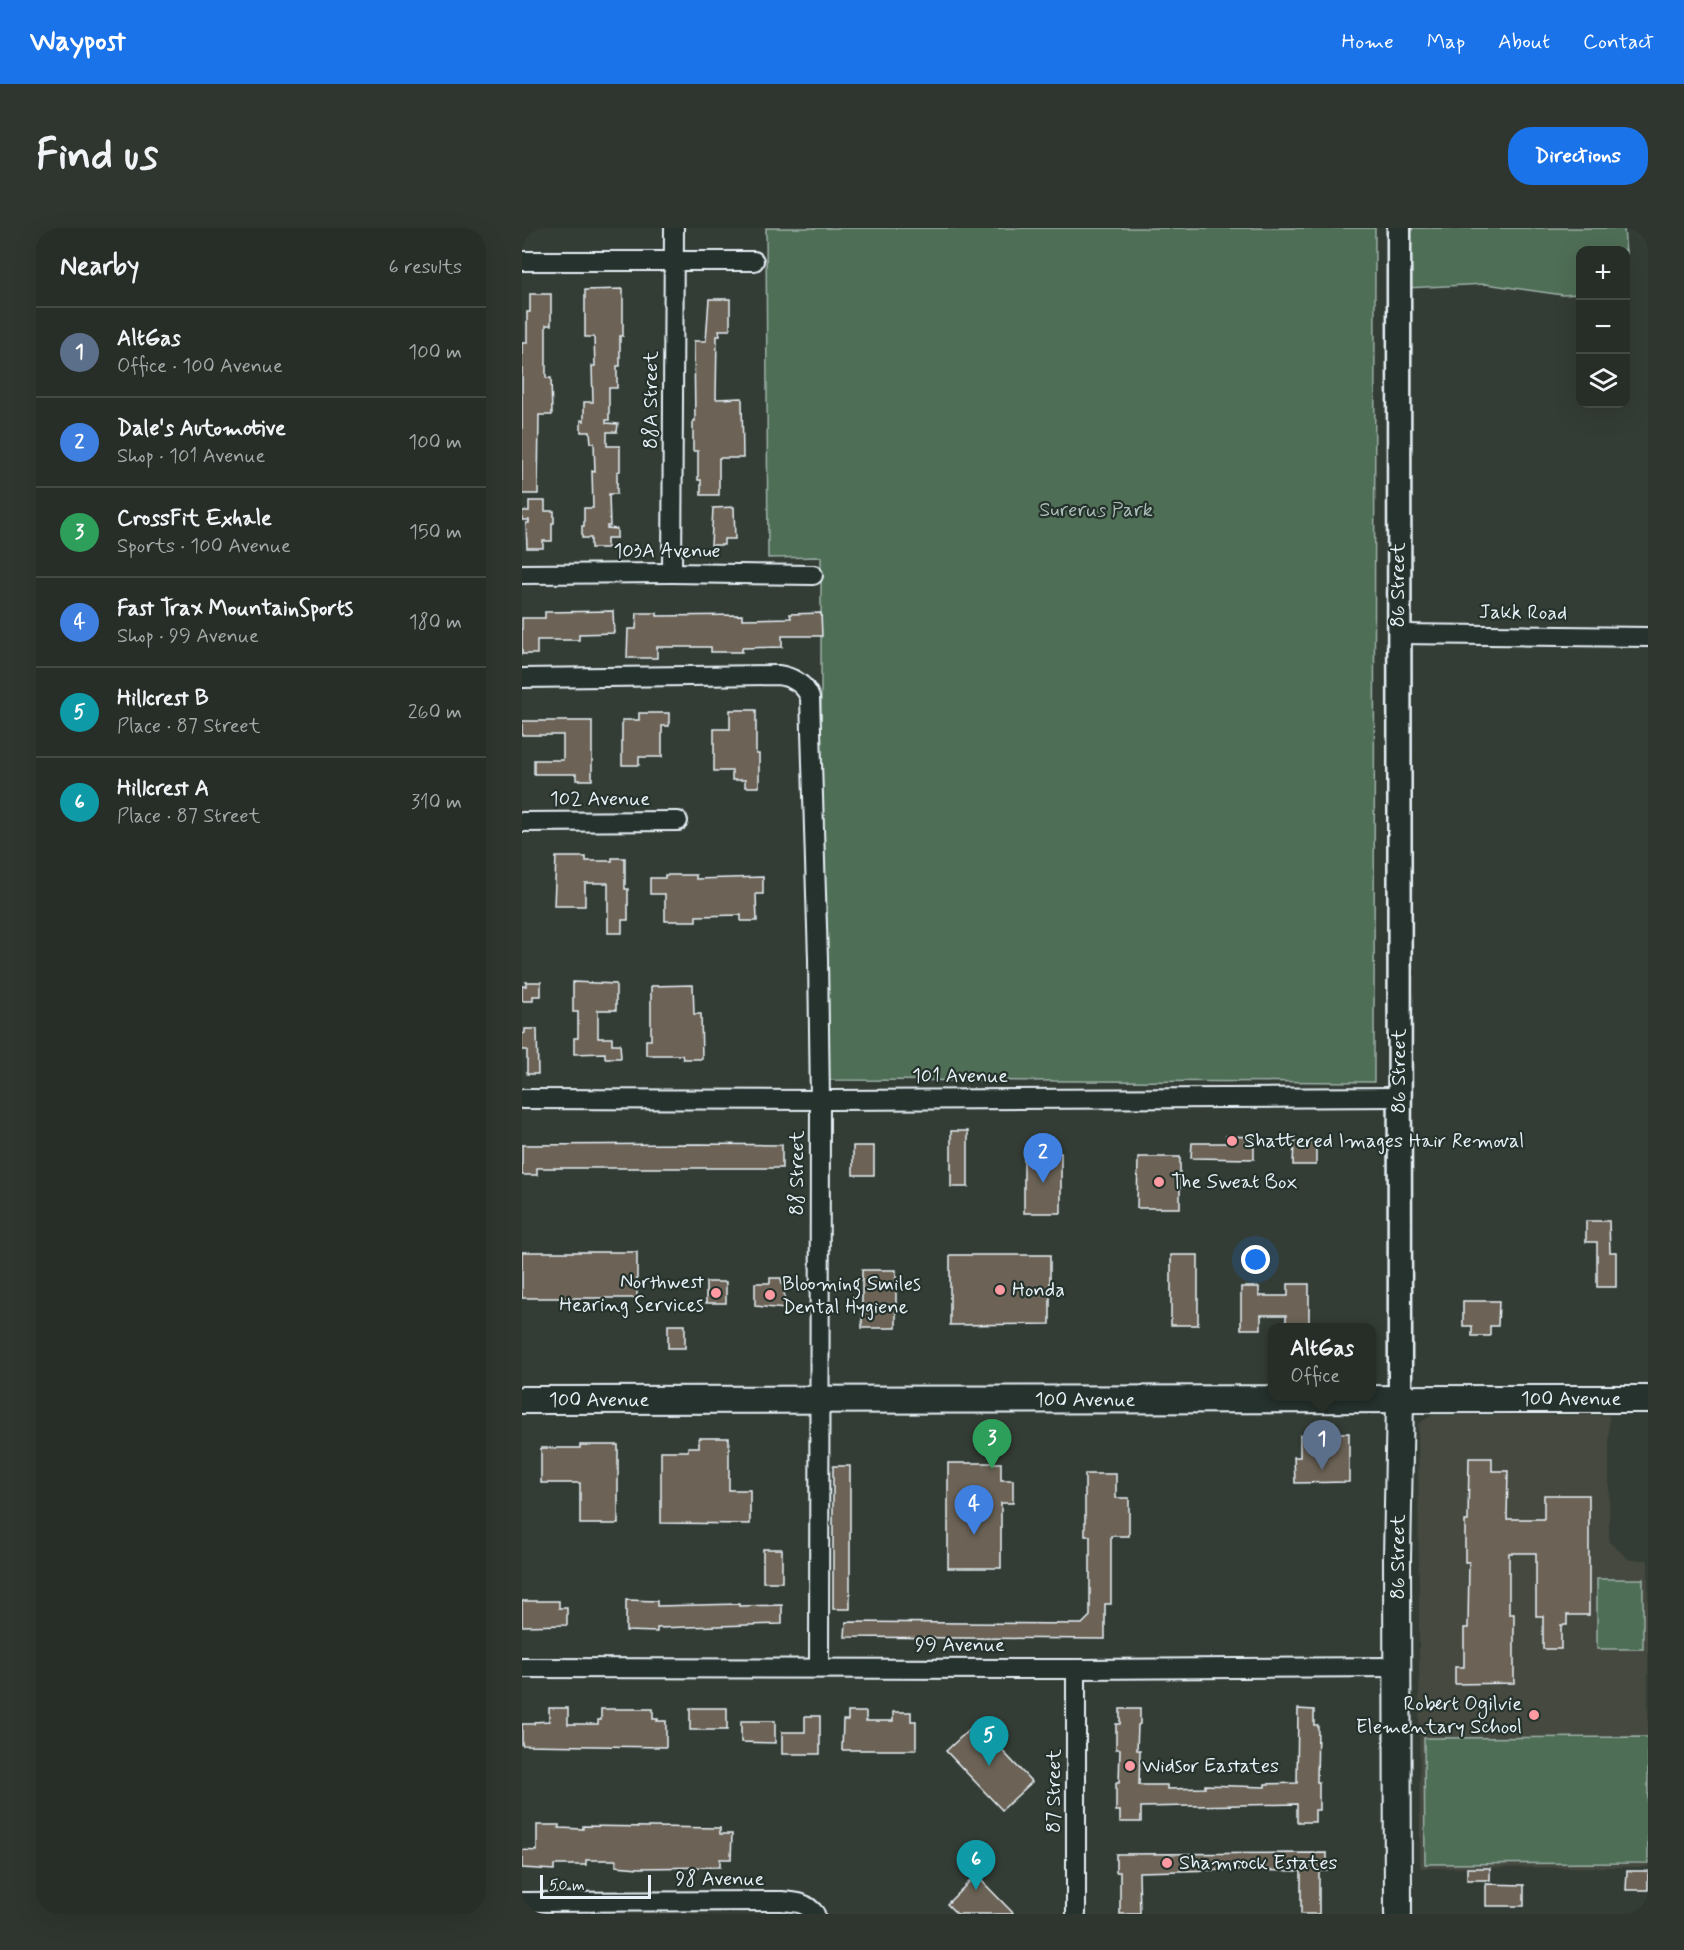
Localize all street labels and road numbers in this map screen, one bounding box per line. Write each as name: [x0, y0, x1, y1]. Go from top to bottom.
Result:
street label: 88A Street: [638, 351, 665, 449]
street label: 103A Avenue: [613, 538, 721, 565]
street label: 86 Street: [1385, 542, 1412, 628]
street label: Jakk Road: [1478, 599, 1568, 627]
street label: 102 Avenue: [550, 786, 650, 813]
street label: 86 Street: [1386, 1028, 1413, 1114]
street label: 101 Avenue: [912, 1063, 1008, 1090]
street label: 88 Street: [784, 1130, 811, 1215]
street label: 100 Avenue: [1521, 1386, 1621, 1413]
street label: 100 Avenue: [549, 1387, 649, 1414]
street label: 100 Avenue: [1035, 1387, 1135, 1414]
street label: 86 Street: [1385, 1514, 1412, 1600]
street label: 99 Avenue: [915, 1632, 1005, 1659]
street label: 87 Street: [1041, 1749, 1068, 1833]
street label: 98 Avenue: [676, 1866, 765, 1893]

